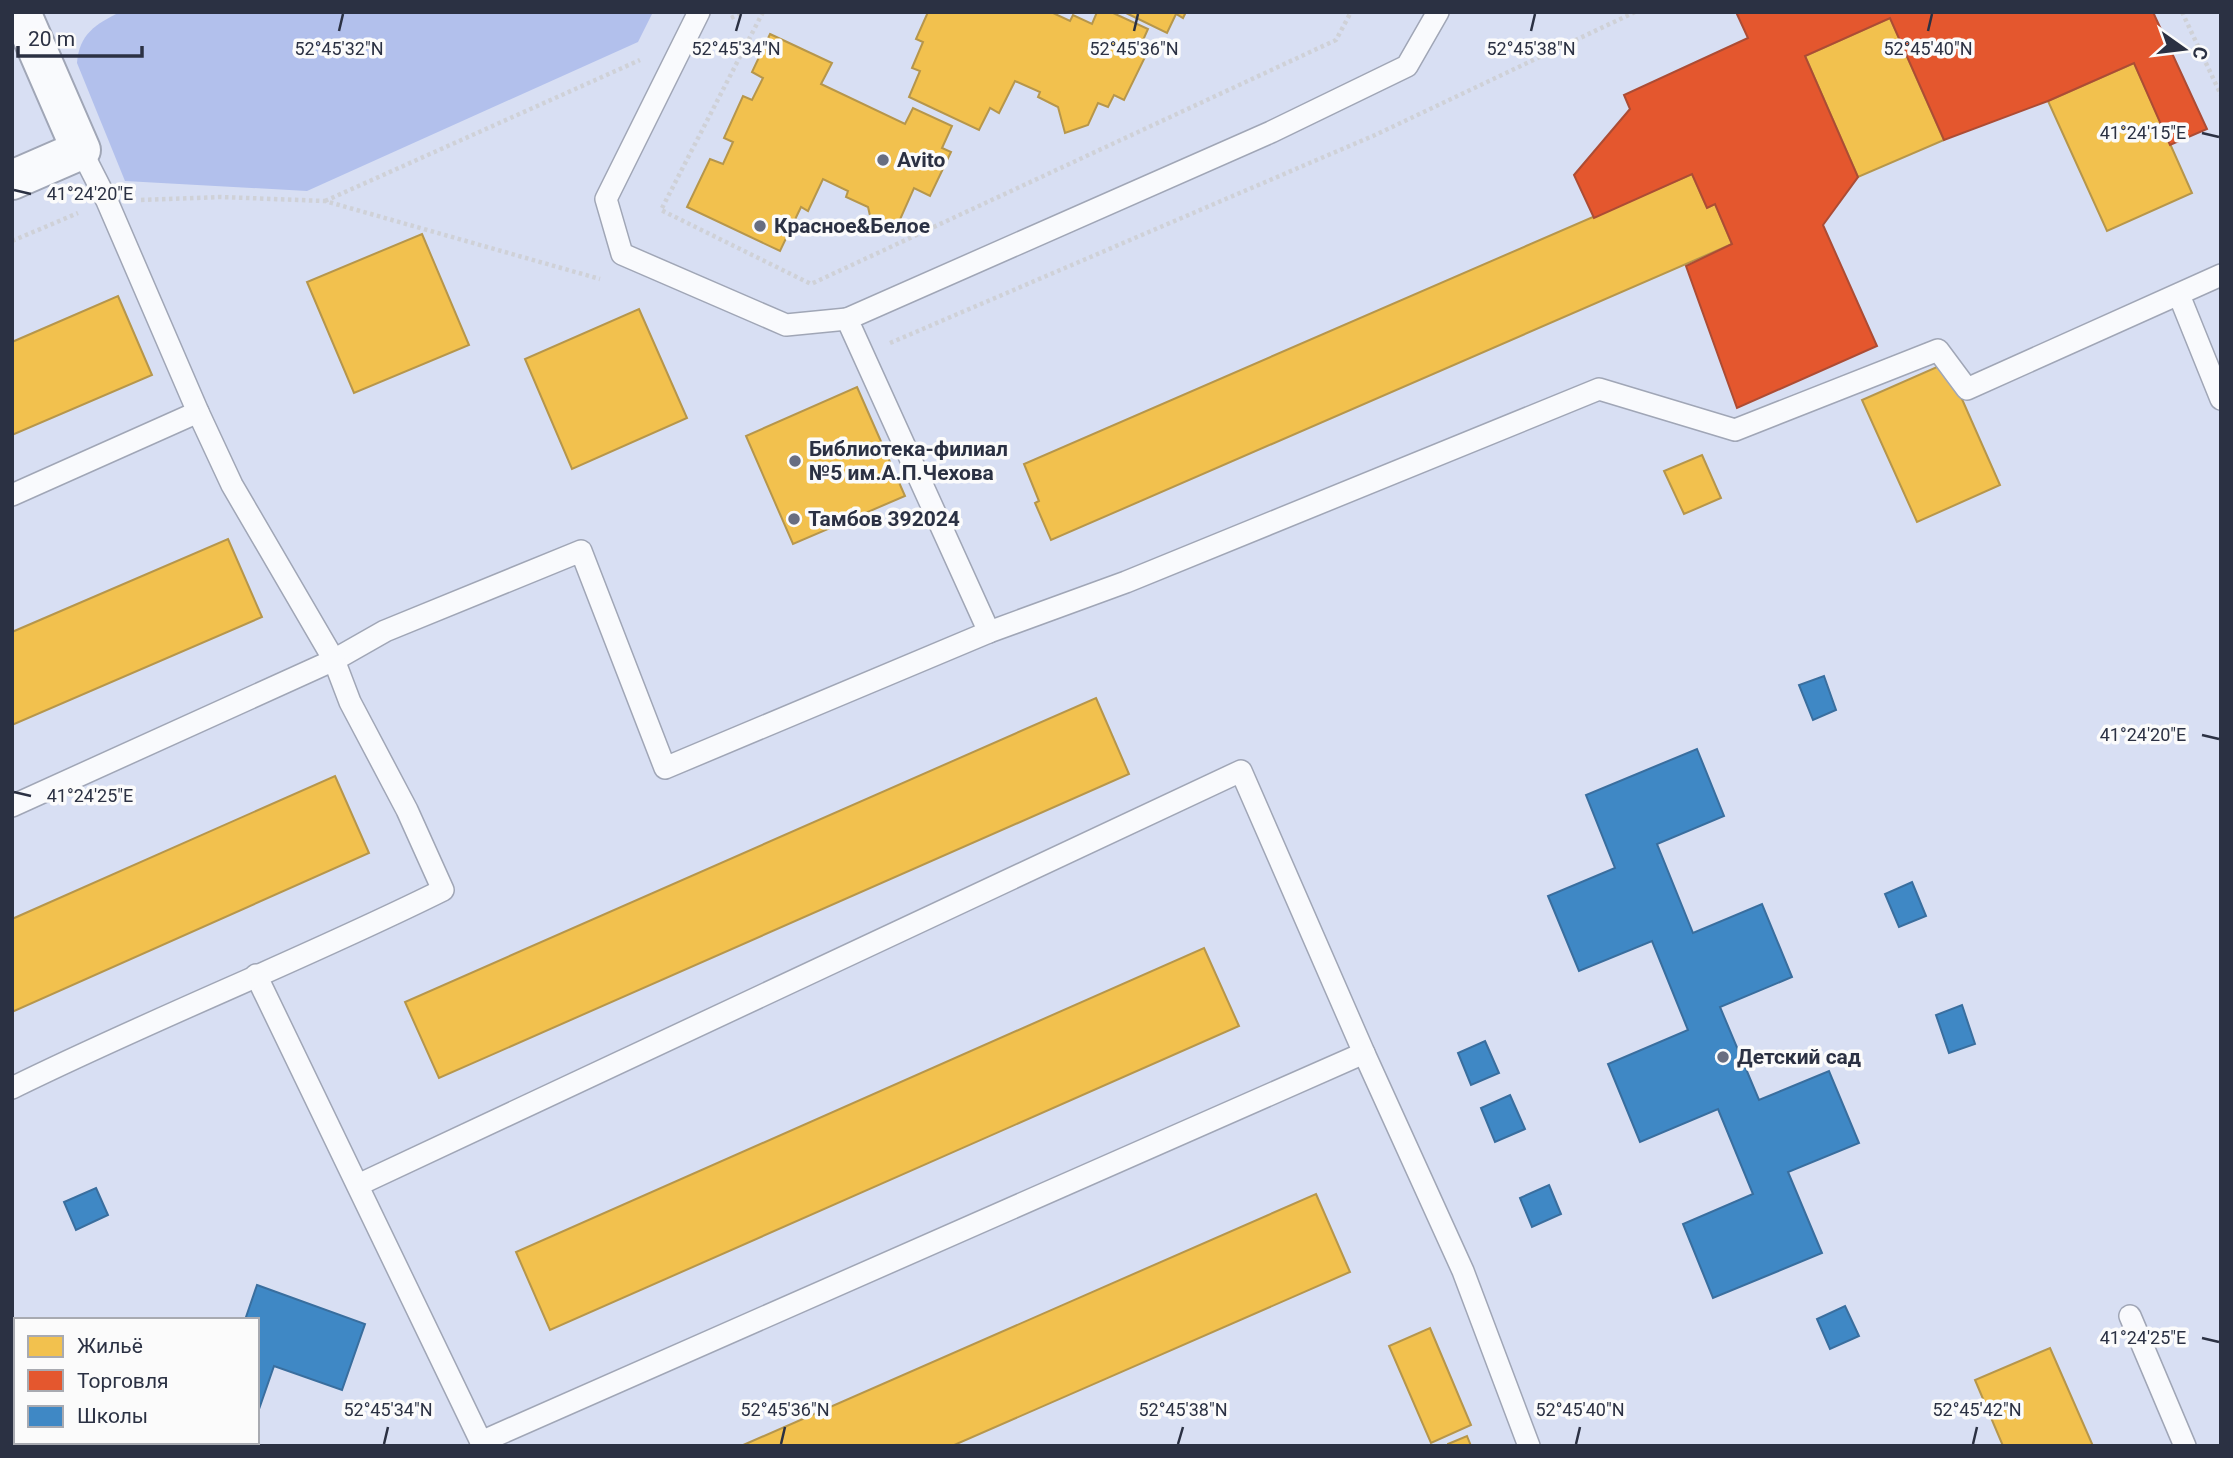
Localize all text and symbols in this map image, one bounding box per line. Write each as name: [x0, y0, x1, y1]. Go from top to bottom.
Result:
scale bar: [18, 14, 142, 58]
north arrow: [2149, 14, 2219, 84]
text: 20 m: [28, 27, 75, 51]
text: 52°45'32"N: [294, 38, 384, 59]
text: 52°45'34"N: [691, 38, 781, 59]
text: 52°45'36"N: [1089, 38, 1179, 59]
text: 52°45'38"N: [1486, 38, 1576, 59]
text: 52°45'40"N: [1883, 38, 1973, 59]
text: С: [2187, 44, 2213, 62]
text: 41°24'15"E: [2100, 122, 2186, 143]
place label: Avito: [897, 148, 946, 172]
marker: Avito: [875, 152, 891, 168]
text: 41°24'20"E: [47, 183, 133, 204]
place label: Красное&Белое: [774, 214, 930, 238]
marker: Красное&Белое: [752, 218, 768, 234]
place label: Библиотека-филиал №5 им.А.П.Чехова: [809, 437, 1008, 485]
marker: Библиотека-филиал №5 им.А.П.Чехова: [787, 453, 803, 469]
place label: Тамбов 392024: [808, 507, 960, 531]
marker: Тамбов 392024: [786, 511, 802, 527]
text: 41°24'20"E: [2100, 724, 2186, 745]
text: 41°24'25"E: [47, 785, 133, 806]
place label: Детский сад: [1737, 1045, 1861, 1069]
marker: Детский сад: [1715, 1049, 1731, 1065]
legend: [14, 1318, 259, 1444]
text: 41°24'25"E: [2100, 1327, 2186, 1348]
text: Жильё: [77, 1334, 143, 1358]
text: Торговля: [77, 1369, 169, 1393]
text: 52°45'34"N: [343, 1399, 433, 1420]
text: 52°45'36"N: [740, 1399, 830, 1420]
text: 52°45'38"N: [1138, 1399, 1228, 1420]
text: 52°45'40"N: [1535, 1399, 1625, 1420]
text: 52°45'42"N: [1932, 1399, 2022, 1420]
text: Школы: [77, 1404, 148, 1428]

